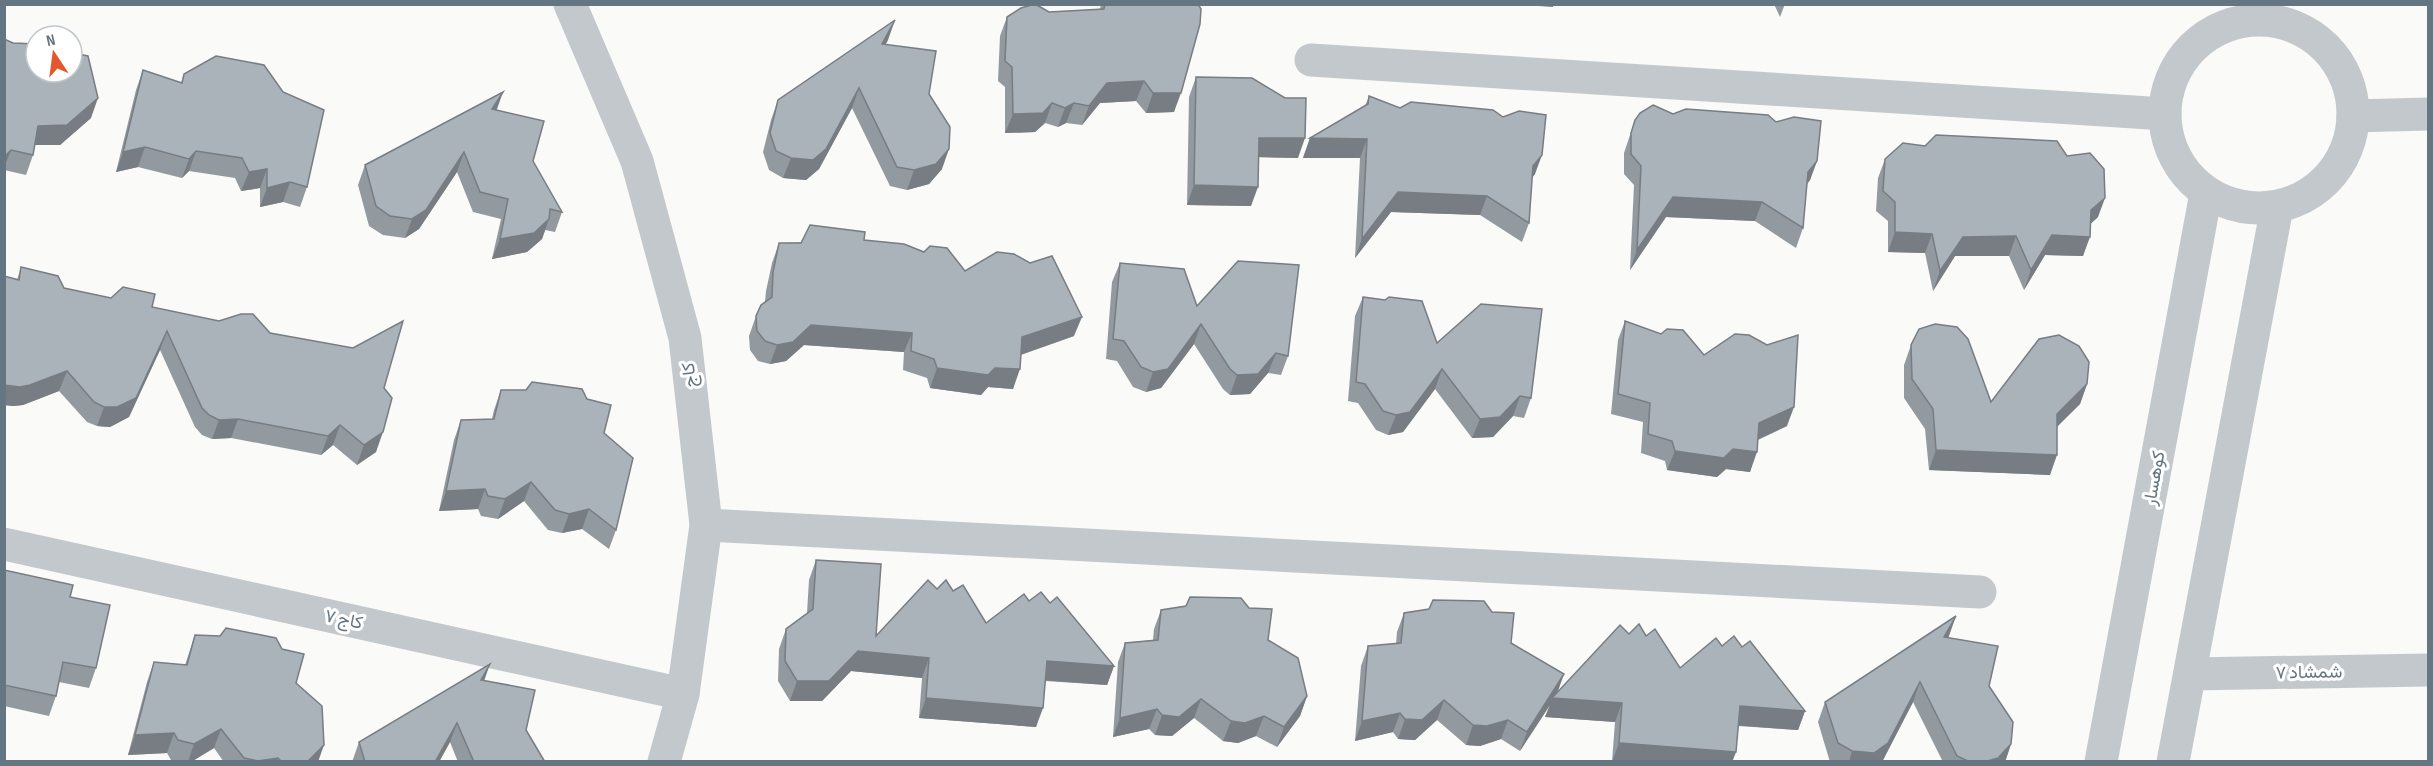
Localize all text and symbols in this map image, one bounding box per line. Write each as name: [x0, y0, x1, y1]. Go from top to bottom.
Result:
north arrow: [24, 24, 84, 84]
text: N: [45, 31, 57, 51]
street label: کاج: [678, 361, 702, 388]
street label: کوهسار: [2139, 449, 2170, 508]
street label: کاج ۷: [323, 605, 365, 635]
street label: شمشاد ۷: [2276, 661, 2342, 684]

